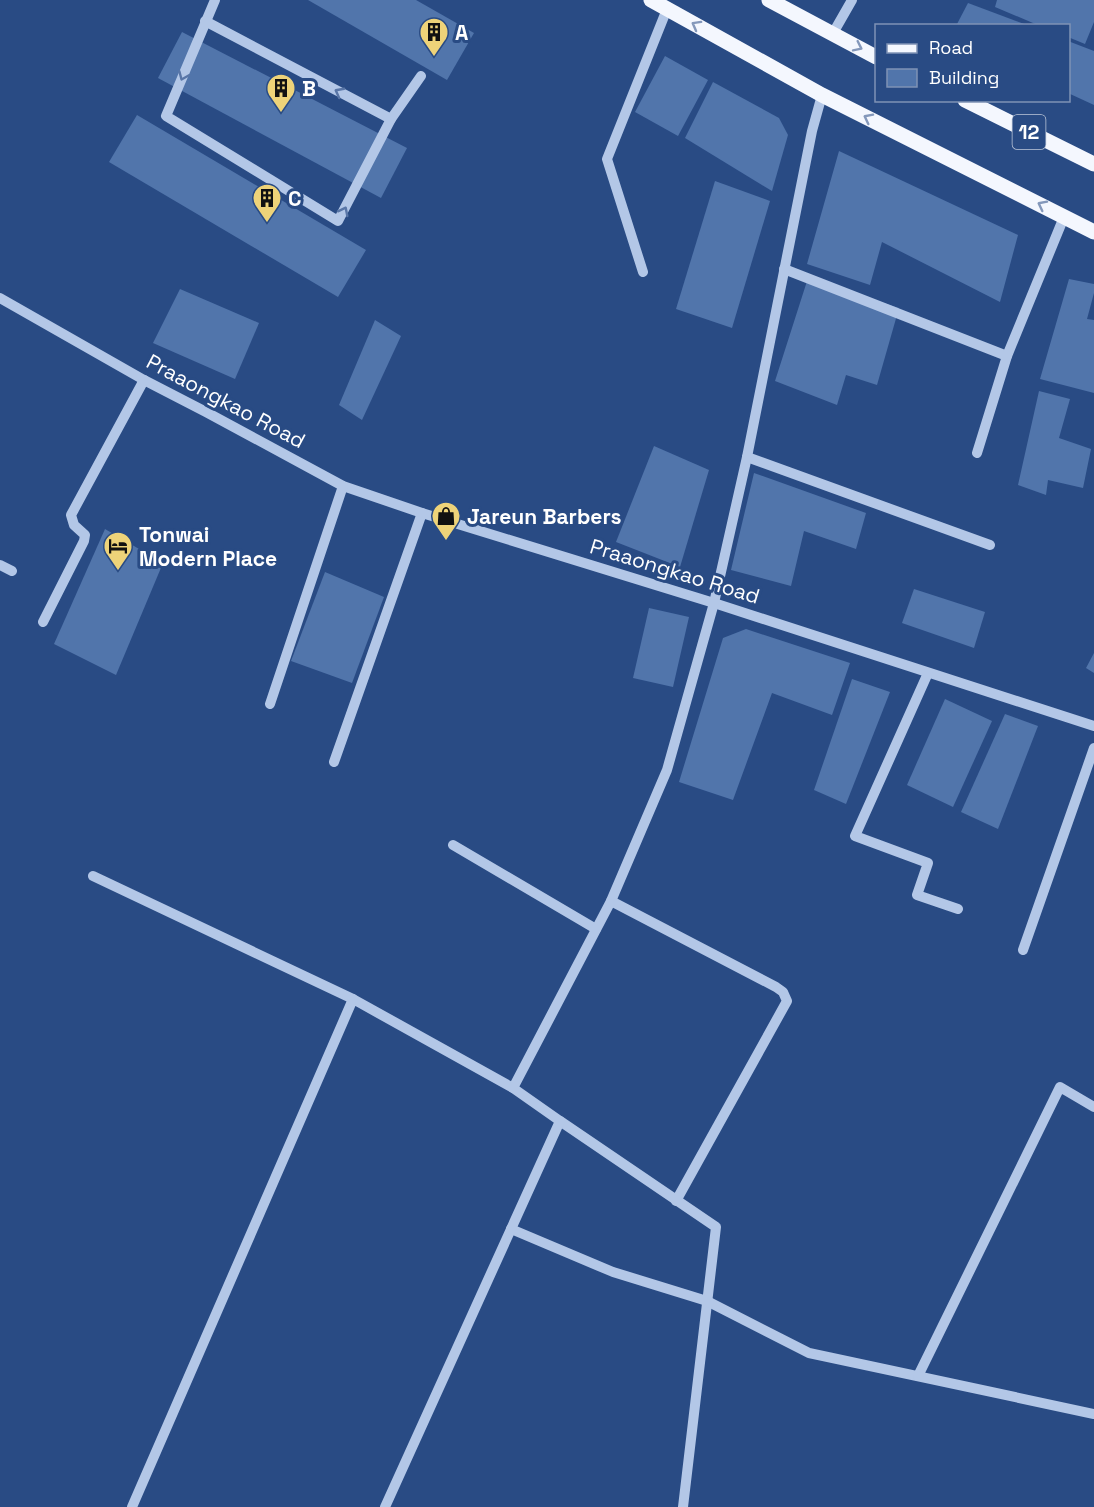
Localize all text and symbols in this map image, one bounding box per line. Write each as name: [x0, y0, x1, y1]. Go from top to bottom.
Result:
building icon: A: [418, 16, 450, 58]
place label: A: [455, 19, 468, 46]
one-way arrow: [692, 21, 702, 32]
legend: [875, 24, 1070, 102]
text: Road: [929, 36, 973, 59]
one-way arrow: [851, 40, 862, 52]
text: Building: [929, 66, 999, 89]
one-way arrow: [178, 69, 190, 80]
building icon: B: [265, 72, 297, 114]
place label: B: [302, 75, 316, 102]
one-way arrow: [335, 88, 345, 99]
one-way arrow: [863, 113, 874, 125]
road number: 12: [1012, 115, 1046, 149]
building icon: C: [251, 182, 283, 224]
place label: C: [288, 185, 302, 212]
one-way arrow: [1037, 201, 1048, 213]
one-way arrow: [336, 206, 348, 217]
street label: Praaongkao Road: [142, 348, 310, 454]
shop icon: Jareun Barbers: [430, 500, 462, 542]
place label: Jareun Barbers: [467, 503, 621, 530]
place label: Tonwai Modern Place: [139, 521, 277, 572]
hotel icon: Tonwai Modern Place: [102, 530, 134, 572]
street label: Praaongkao Road: [587, 532, 763, 610]

